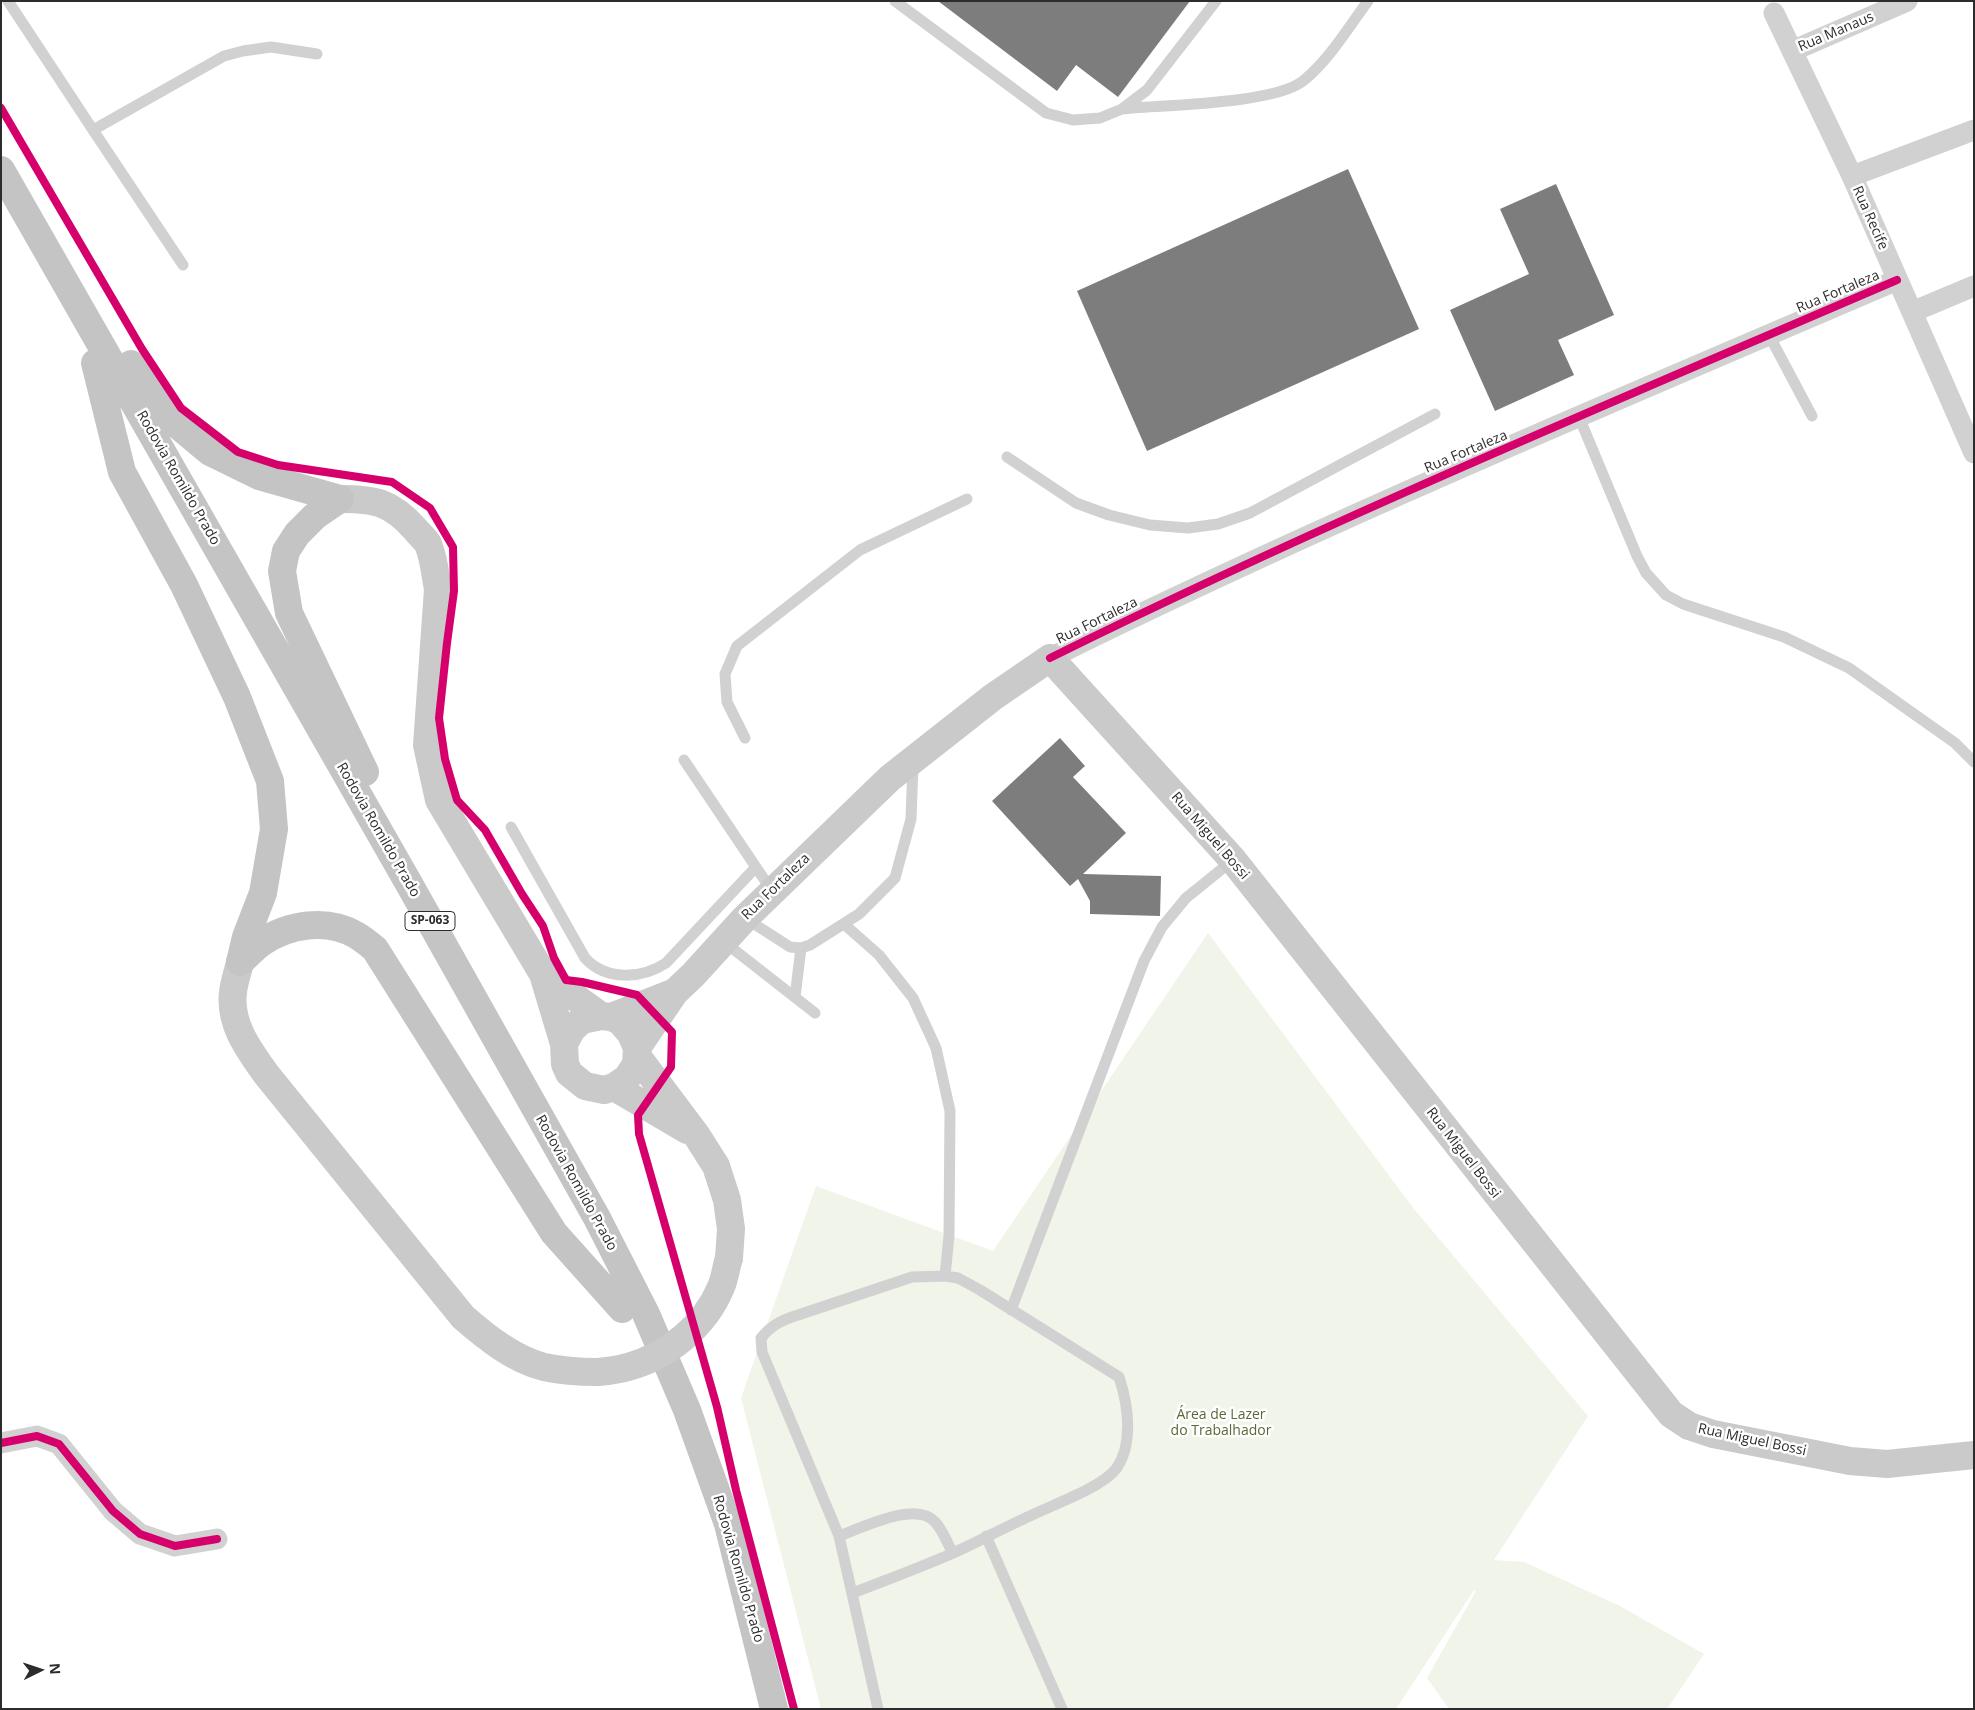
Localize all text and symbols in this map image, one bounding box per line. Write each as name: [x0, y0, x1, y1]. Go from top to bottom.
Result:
street label: Rua Manaus: [1796, 9, 1876, 55]
street label: Rua Recife: [1849, 184, 1891, 252]
street label: Rua Fortaleza: [1794, 267, 1882, 317]
street label: Rodovia Romildo Prado: [133, 408, 223, 548]
street label: Rua Fortaleza: [1422, 427, 1510, 477]
street label: Rua Fortaleza: [1054, 594, 1140, 648]
street label: Rodovia Romildo Prado: [333, 760, 423, 900]
street label: Rua Miguel Bossi: [1167, 789, 1253, 883]
street label: Rua Fortaleza: [738, 850, 814, 924]
road number: SP-063: [405, 911, 455, 930]
street label: Rua Miguel Bossi: [1422, 1104, 1504, 1202]
street label: Rodovia Romildo Prado: [532, 1112, 620, 1254]
park label: Área de Lazer do Trabalhador: [1171, 1407, 1271, 1440]
street label: Rua Miguel Bossi: [1696, 1420, 1808, 1460]
street label: Rodovia Romildo Prado: [709, 1493, 767, 1645]
north arrow: [15, 1645, 65, 1695]
text: N: [46, 1663, 65, 1675]

